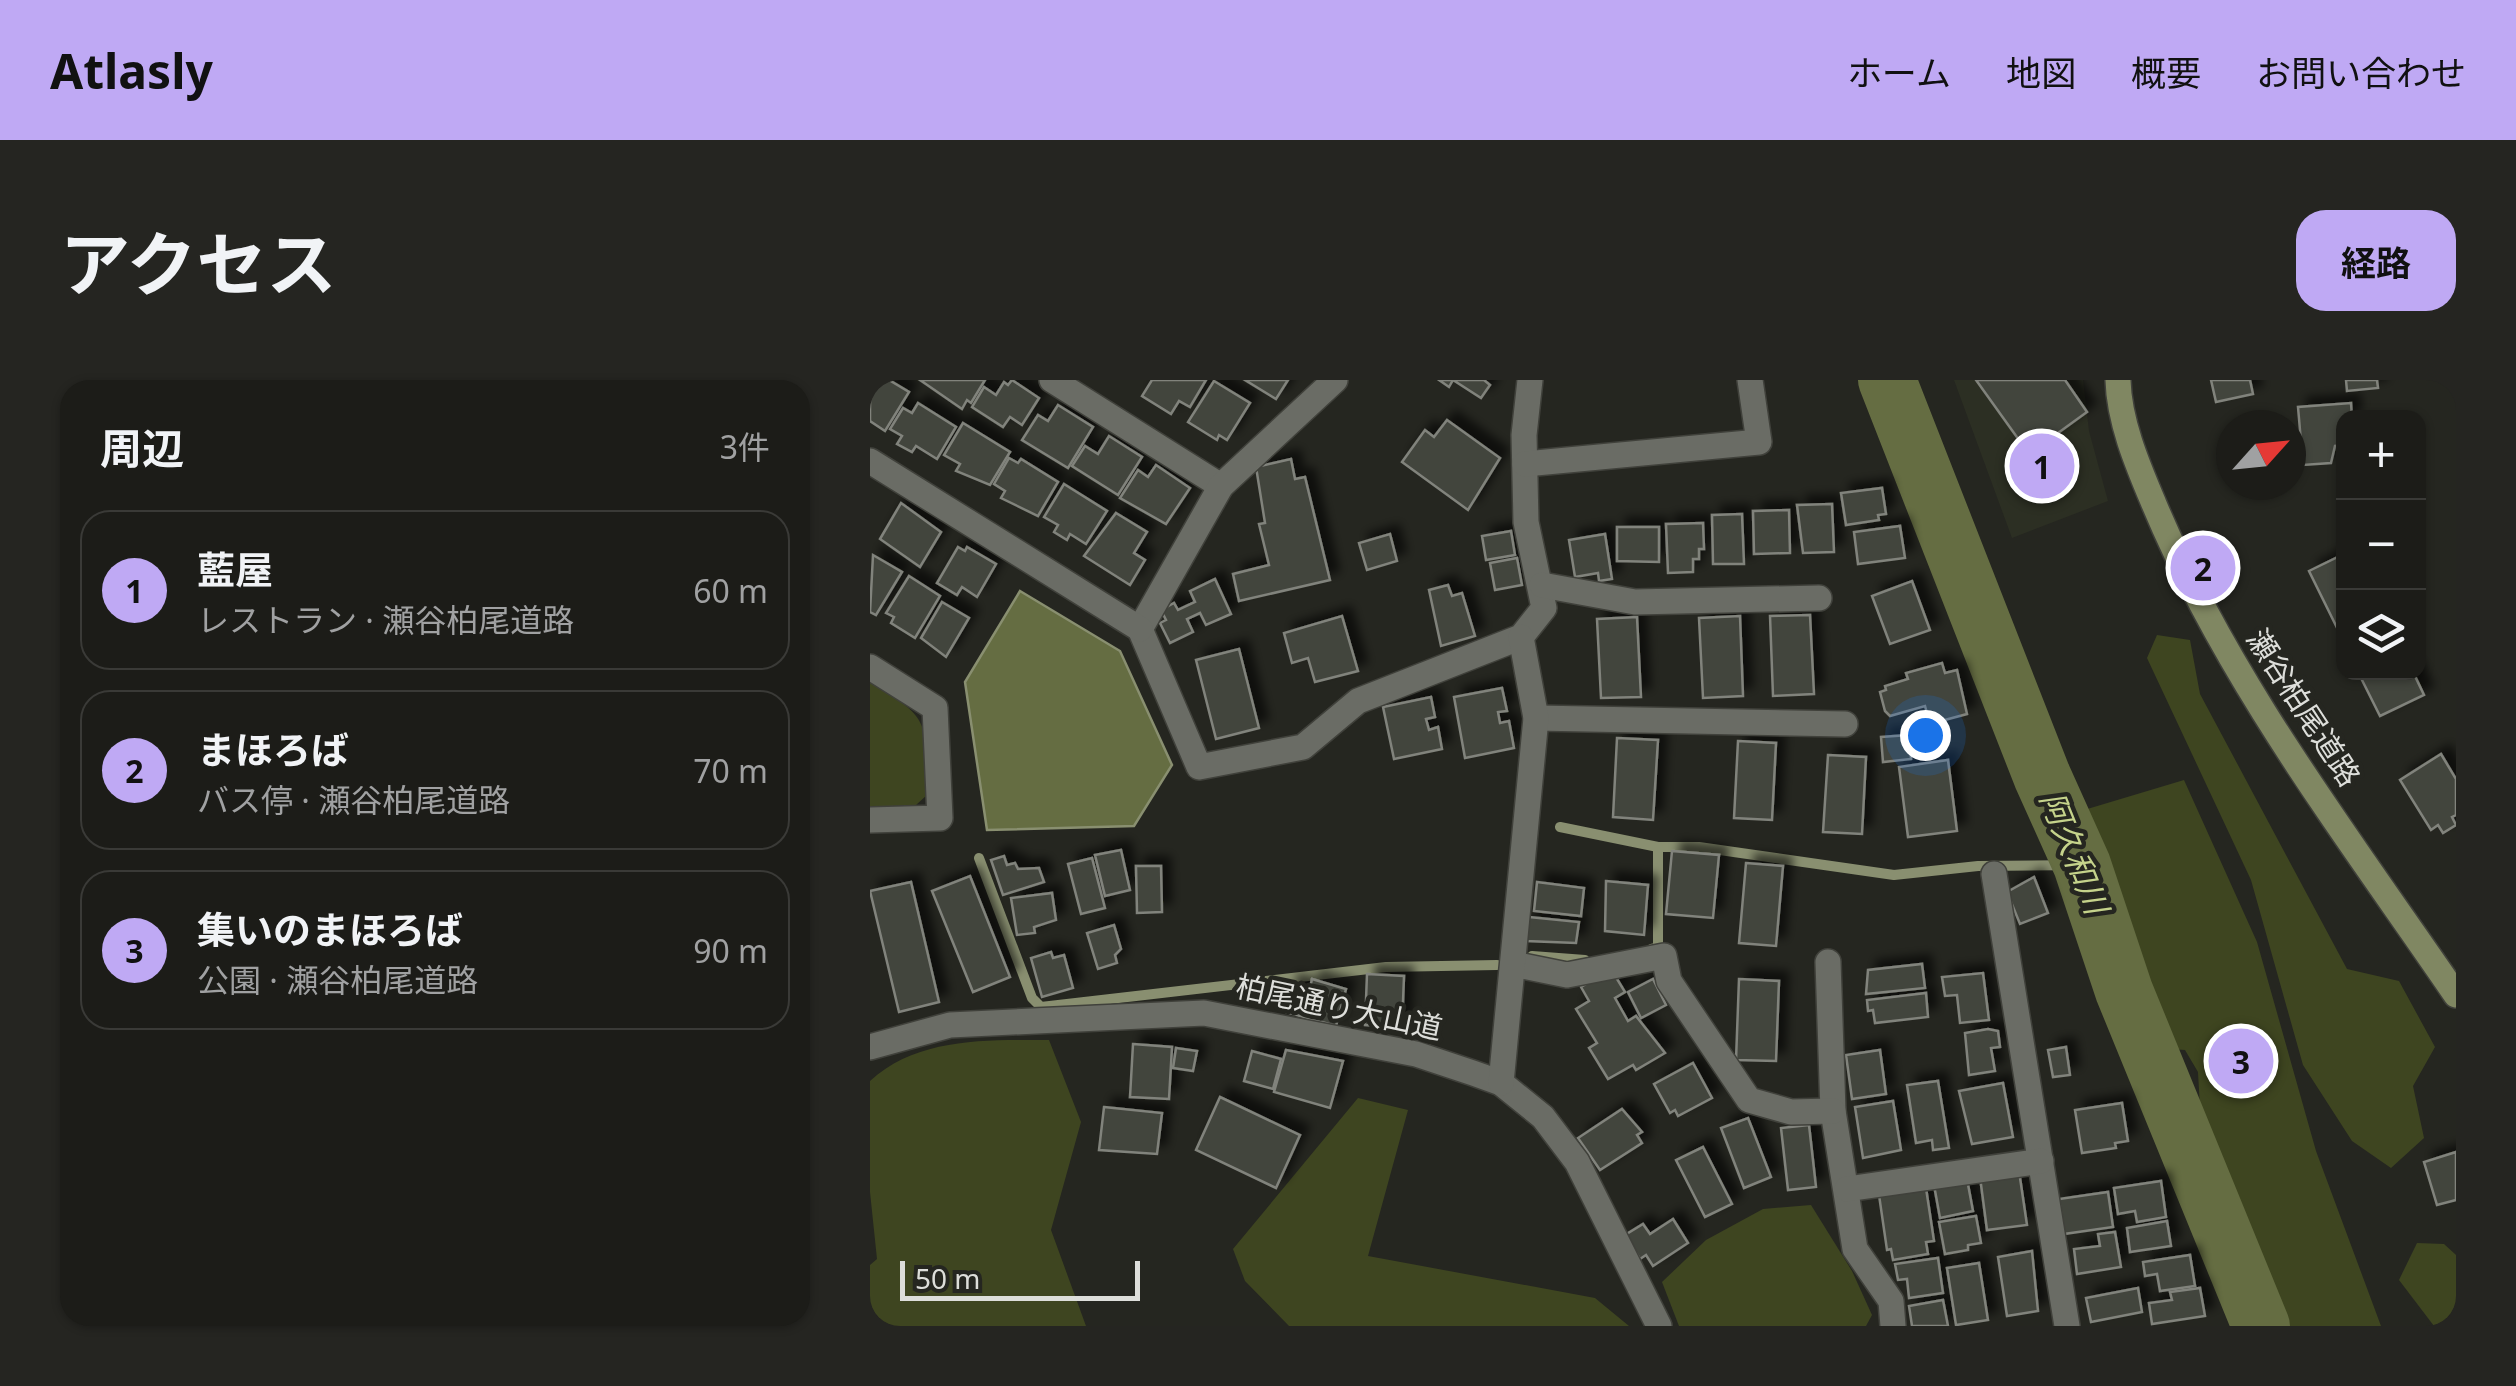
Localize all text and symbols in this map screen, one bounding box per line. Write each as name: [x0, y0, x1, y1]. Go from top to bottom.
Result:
text: Atlasly: [50, 38, 213, 103]
text: ホーム: [1847, 49, 1951, 96]
text: 地図: [2006, 49, 2076, 96]
text: 概要: [2131, 49, 2201, 96]
text: お問い合わせ: [2256, 49, 2466, 96]
button: 経路: [2296, 210, 2456, 311]
text: アクセス: [60, 215, 337, 311]
north arrow: [2216, 410, 2306, 500]
map controls: [2336, 410, 2426, 680]
button: +: [2336, 410, 2426, 500]
text: 周辺: [100, 419, 184, 476]
text: 3件: [720, 425, 770, 468]
pin: 1: [2010, 428, 2074, 504]
button: −: [2336, 500, 2426, 590]
pin: 2: [2170, 530, 2236, 606]
text: 藍屋: [197, 543, 273, 595]
text: 1: [125, 569, 144, 612]
text: 60 m: [693, 569, 768, 612]
button: layers: [2336, 590, 2426, 680]
text: レストラン · 瀬谷柏尾道路: [197, 598, 574, 641]
street label: 瀬谷柏尾道路: [2238, 621, 2370, 794]
your location: [1900, 710, 1951, 761]
text: まほろば: [197, 723, 349, 775]
text: 2: [125, 749, 144, 792]
text: 70 m: [693, 749, 768, 792]
text: バス停 · 瀬谷柏尾道路: [197, 778, 510, 821]
water label: 阿久和川: [2031, 785, 2120, 923]
text: 集いのまほろば: [197, 903, 463, 955]
text: 3: [125, 929, 144, 972]
text: 90 m: [693, 929, 768, 972]
text: 公園 · 瀬谷柏尾道路: [197, 958, 478, 1001]
street label: 柏尾通り大山道: [1232, 965, 1446, 1048]
pin: 3: [2208, 1024, 2274, 1098]
scale bar: [900, 1256, 1140, 1300]
text: 50 m: [915, 1259, 981, 1297]

